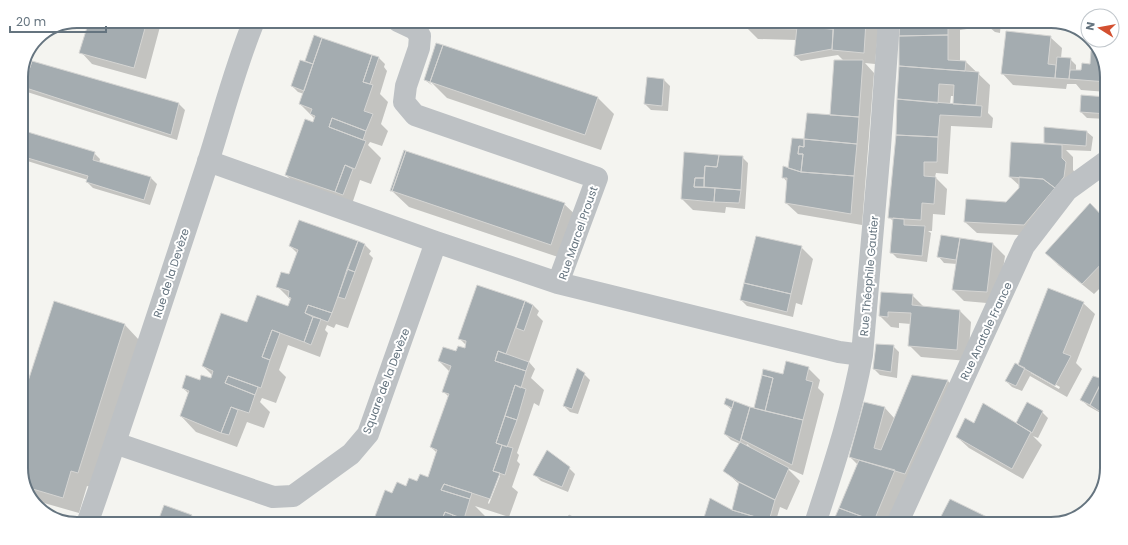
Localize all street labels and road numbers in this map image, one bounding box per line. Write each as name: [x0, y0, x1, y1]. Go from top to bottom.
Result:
street label: Rue Marcel Proust: [554, 184, 602, 282]
street label: Rue Théophile Gautier: [856, 215, 882, 337]
street label: Rue de la Devèze: [149, 226, 193, 320]
street label: Rue Anatole France: [956, 279, 1016, 383]
street label: Square de la Devèze: [358, 326, 414, 436]

